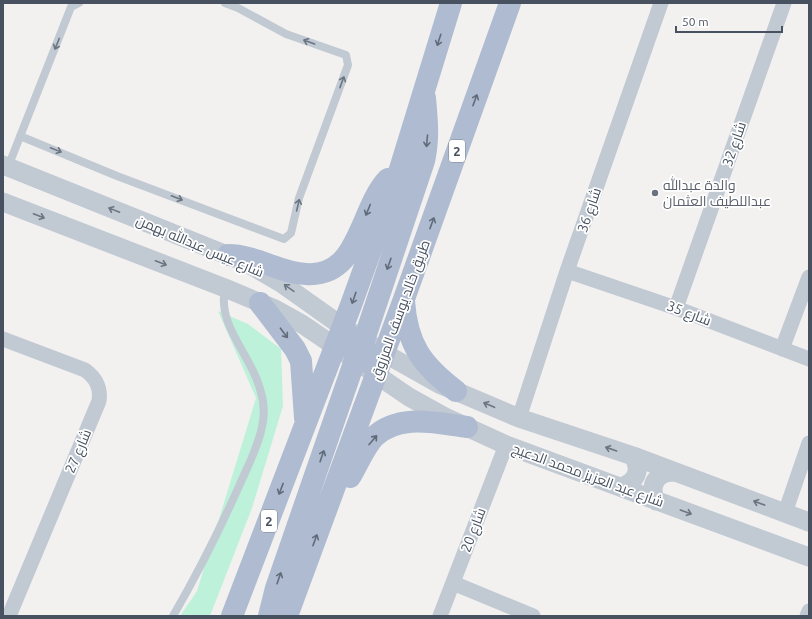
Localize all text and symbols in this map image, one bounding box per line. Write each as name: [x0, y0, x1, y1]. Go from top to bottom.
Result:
scale bar: [676, 8, 782, 34]
text: 50 m: [682, 15, 709, 28]
one-way arrow: [435, 33, 442, 46]
one-way arrow: [52, 37, 60, 49]
one-way arrow: [303, 38, 316, 45]
one-way arrow: [338, 77, 346, 89]
one-way arrow: [472, 94, 479, 107]
street label: شارع 32: [719, 120, 750, 169]
one-way arrow: [424, 134, 431, 147]
road number: 2: [449, 140, 465, 162]
one-way arrow: [50, 147, 62, 155]
place label: والدة عبدالله عبداللطيف العثمان: [663, 176, 771, 209]
street label: شارع 36: [574, 186, 605, 235]
marker: والدة عبدالله عبداللطيف العثمان: [650, 188, 660, 198]
one-way arrow: [170, 195, 182, 203]
one-way arrow: [294, 198, 302, 211]
one-way arrow: [364, 204, 372, 216]
one-way arrow: [109, 205, 121, 213]
street label: شارع عيس عبدالله بهمن: [133, 211, 267, 281]
one-way arrow: [33, 212, 45, 220]
one-way arrow: [428, 217, 436, 229]
street label: طريق خالد يوسف المرزوق: [367, 238, 434, 382]
one-way arrow: [384, 258, 392, 270]
one-way arrow: [154, 259, 166, 267]
one-way arrow: [283, 284, 294, 292]
one-way arrow: [350, 291, 357, 304]
street label: شارع 35: [664, 297, 713, 330]
one-way arrow: [280, 328, 288, 339]
one-way arrow: [483, 400, 495, 408]
street label: شارع 27: [62, 427, 95, 476]
one-way arrow: [368, 435, 377, 445]
street label: شارع عبد العزيز محمد الدعيج: [510, 440, 666, 511]
one-way arrow: [605, 445, 618, 452]
one-way arrow: [319, 450, 327, 462]
one-way arrow: [277, 482, 285, 494]
one-way arrow: [754, 499, 766, 507]
street label: شارع 20: [457, 506, 490, 555]
one-way arrow: [679, 508, 691, 516]
road number: 2: [261, 510, 277, 532]
one-way arrow: [312, 535, 320, 547]
one-way arrow: [276, 572, 283, 585]

